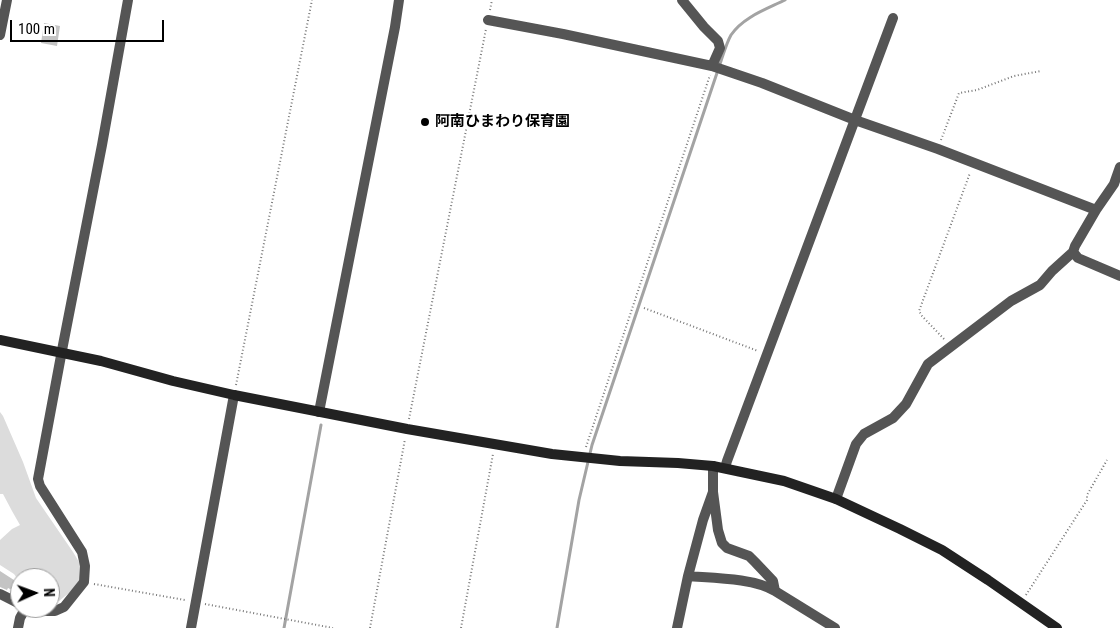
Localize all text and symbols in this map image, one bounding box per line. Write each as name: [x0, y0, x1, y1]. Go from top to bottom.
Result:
scale bar: [12, 10, 166, 42]
text: 100 m: [18, 20, 55, 38]
place label: 阿南ひまわり保育園: [435, 113, 570, 131]
marker: 阿南ひまわり保育園: [419, 116, 431, 128]
north arrow: [10, 568, 60, 618]
text: N: [41, 588, 57, 597]

